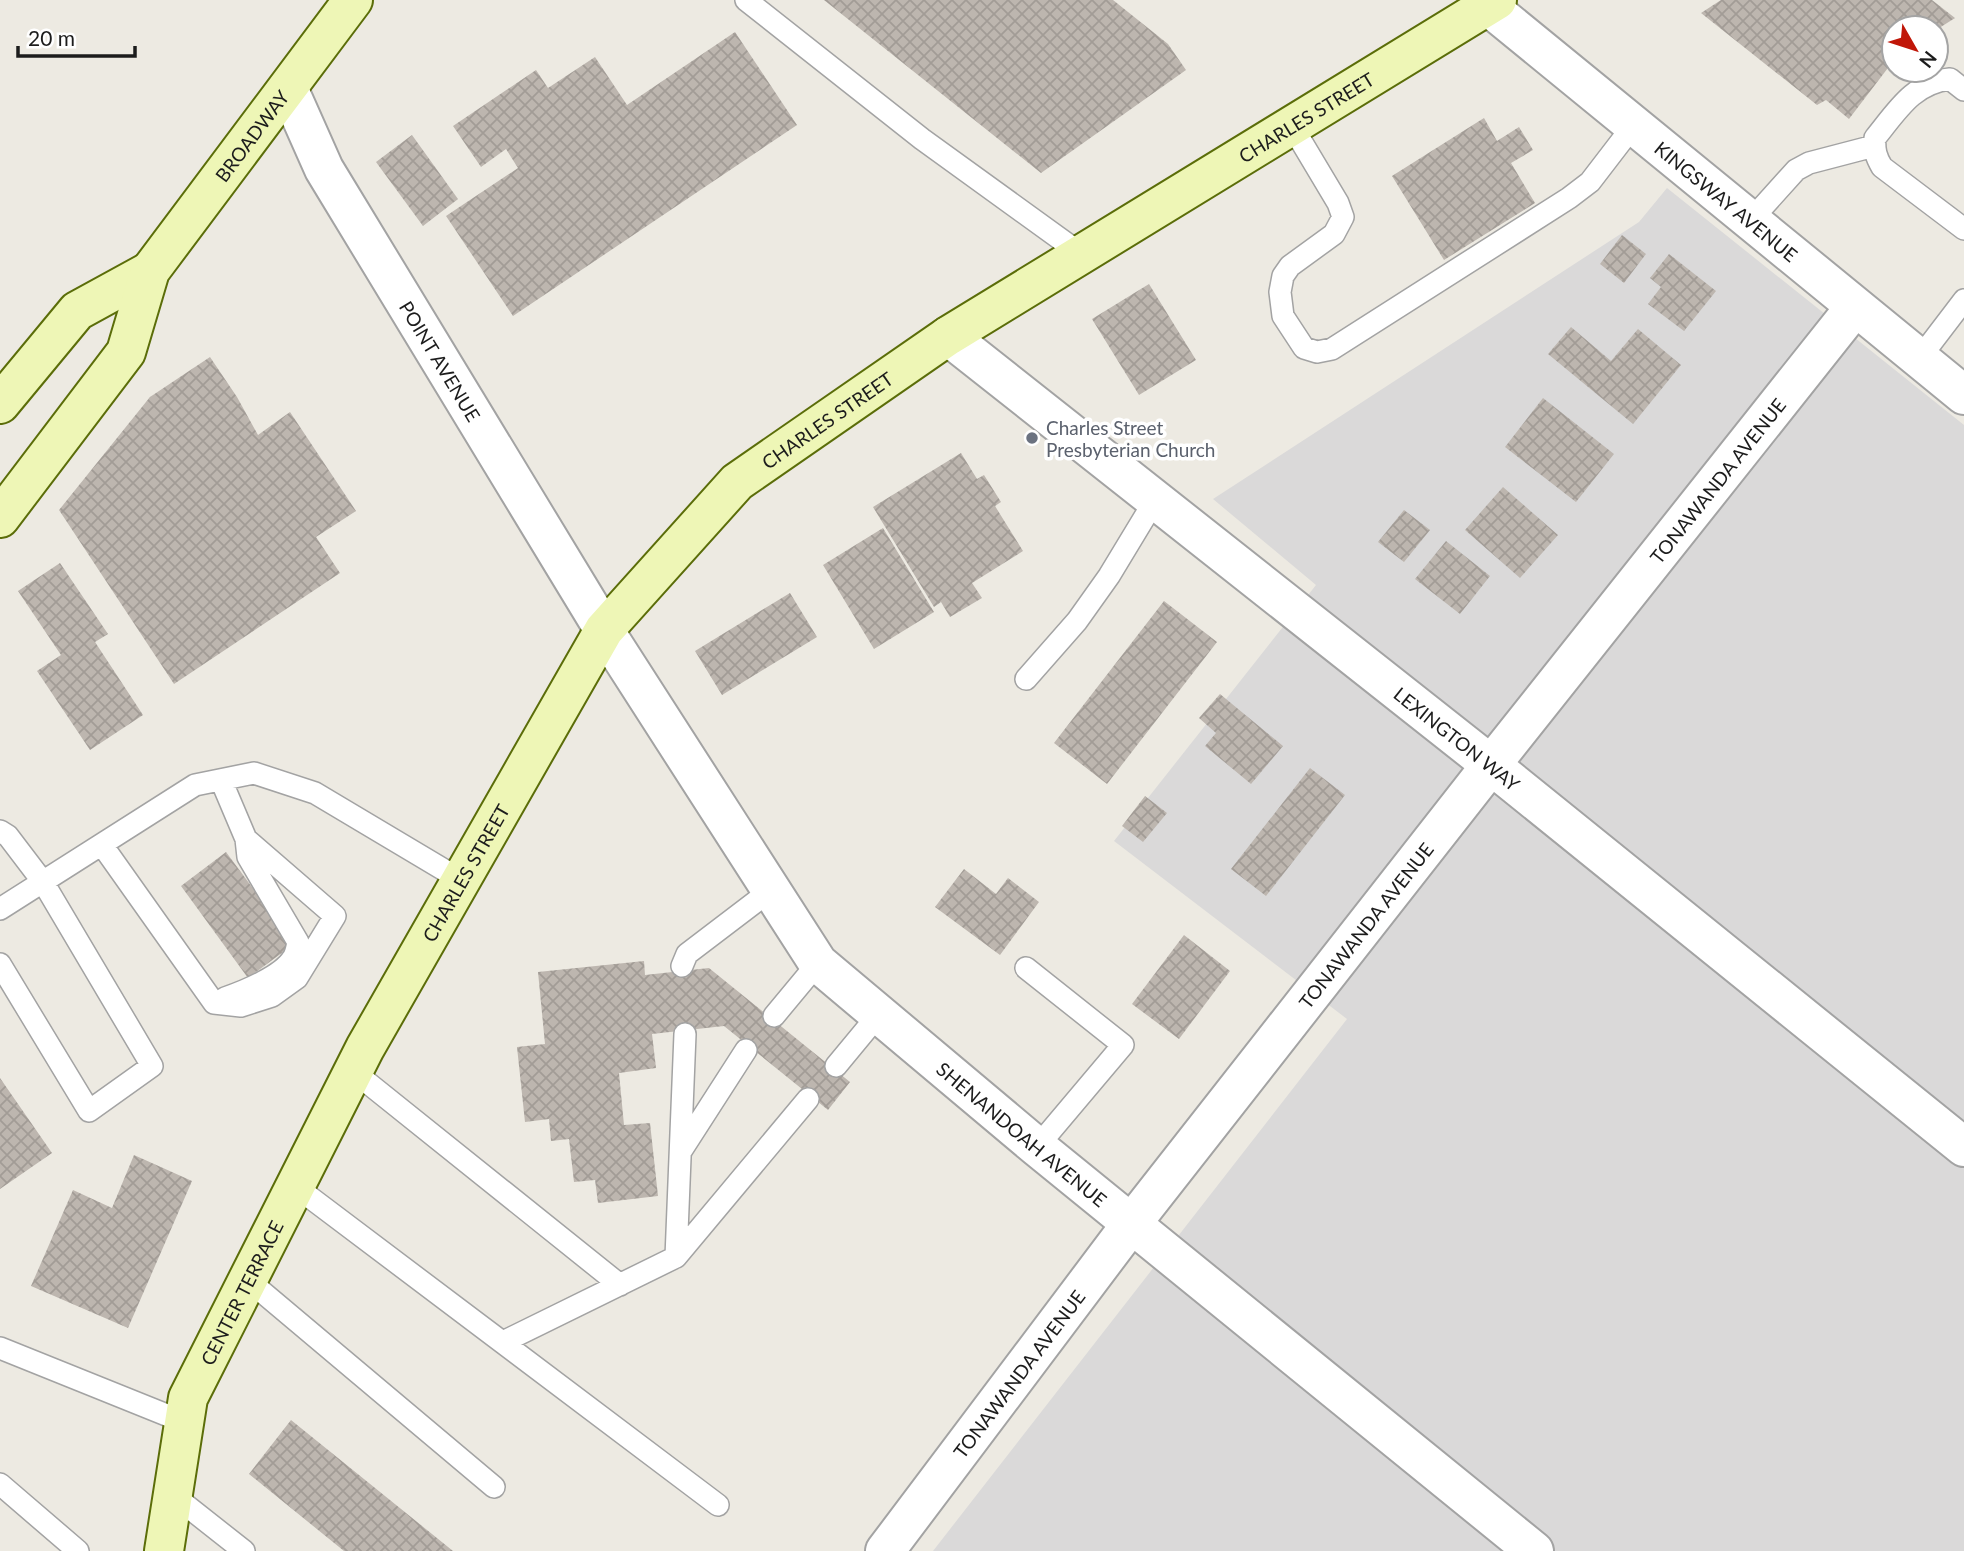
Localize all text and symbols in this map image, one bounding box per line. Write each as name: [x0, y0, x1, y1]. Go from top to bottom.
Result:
scale bar: [18, 14, 135, 58]
north arrow: [1880, 14, 1950, 84]
text: 20 m: [28, 25, 75, 50]
text: N: [1915, 47, 1942, 73]
street label: CHARLES STREET: [1234, 67, 1378, 167]
street label: BROADWAY: [210, 85, 293, 186]
street label: KINGSWAY AVENUE: [1650, 136, 1803, 266]
street label: POINT AVENUE: [395, 296, 486, 425]
street label: CHARLES STREET: [757, 366, 897, 473]
street label: TONAWANDA AVENUE: [1645, 393, 1790, 568]
place label: Charles Street Presbyterian Church: [1046, 416, 1215, 461]
marker: Charles Street Presbyterian Church: [1024, 430, 1040, 446]
street label: LEXINGTON WAY: [1390, 682, 1525, 795]
street label: CHARLES STREET: [417, 800, 514, 946]
street label: TONAWANDA AVENUE: [1293, 838, 1438, 1013]
street label: SHENANDOAH AVENUE: [933, 1057, 1112, 1211]
street label: CENTER TERRACE: [195, 1216, 287, 1369]
street label: TONAWANDA AVENUE: [948, 1285, 1089, 1462]

